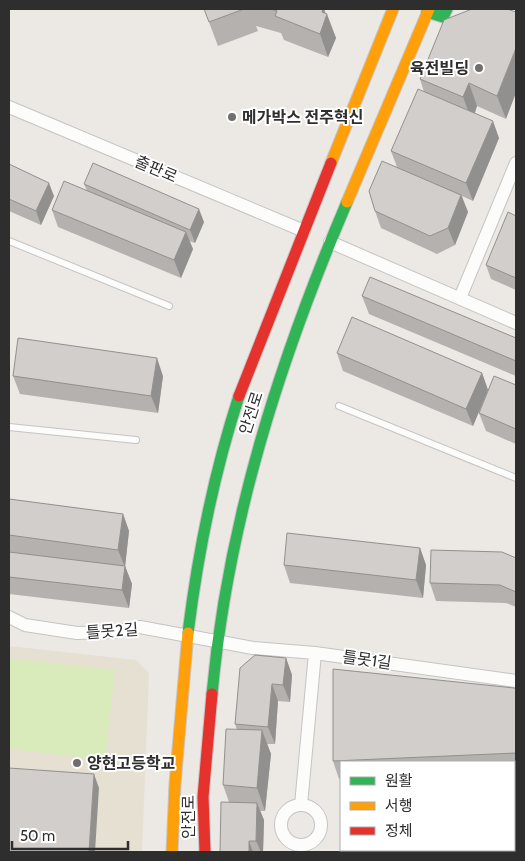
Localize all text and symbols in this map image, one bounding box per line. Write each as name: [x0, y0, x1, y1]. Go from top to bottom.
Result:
place label: 육전빌딩: [410, 59, 469, 78]
marker: 육전빌딩: [473, 62, 485, 74]
place label: 메가박스 전주혁신: [242, 108, 363, 127]
marker: 메가박스 전주혁신: [226, 111, 238, 123]
street label: 출판로: [132, 152, 180, 186]
street label: 안전로: [235, 389, 267, 437]
street label: 틀못2길: [85, 620, 139, 642]
street label: 틀못1길: [341, 647, 393, 673]
place label: 양현고등학교: [87, 754, 176, 773]
marker: 양현고등학교: [71, 757, 83, 769]
legend: [340, 761, 515, 851]
text: 원활: [385, 772, 413, 790]
street label: 안전로: [179, 795, 198, 839]
text: 서행: [385, 797, 413, 815]
scale bar: [12, 818, 129, 850]
text: 정체: [385, 822, 413, 840]
text: 50 m: [20, 827, 55, 845]

